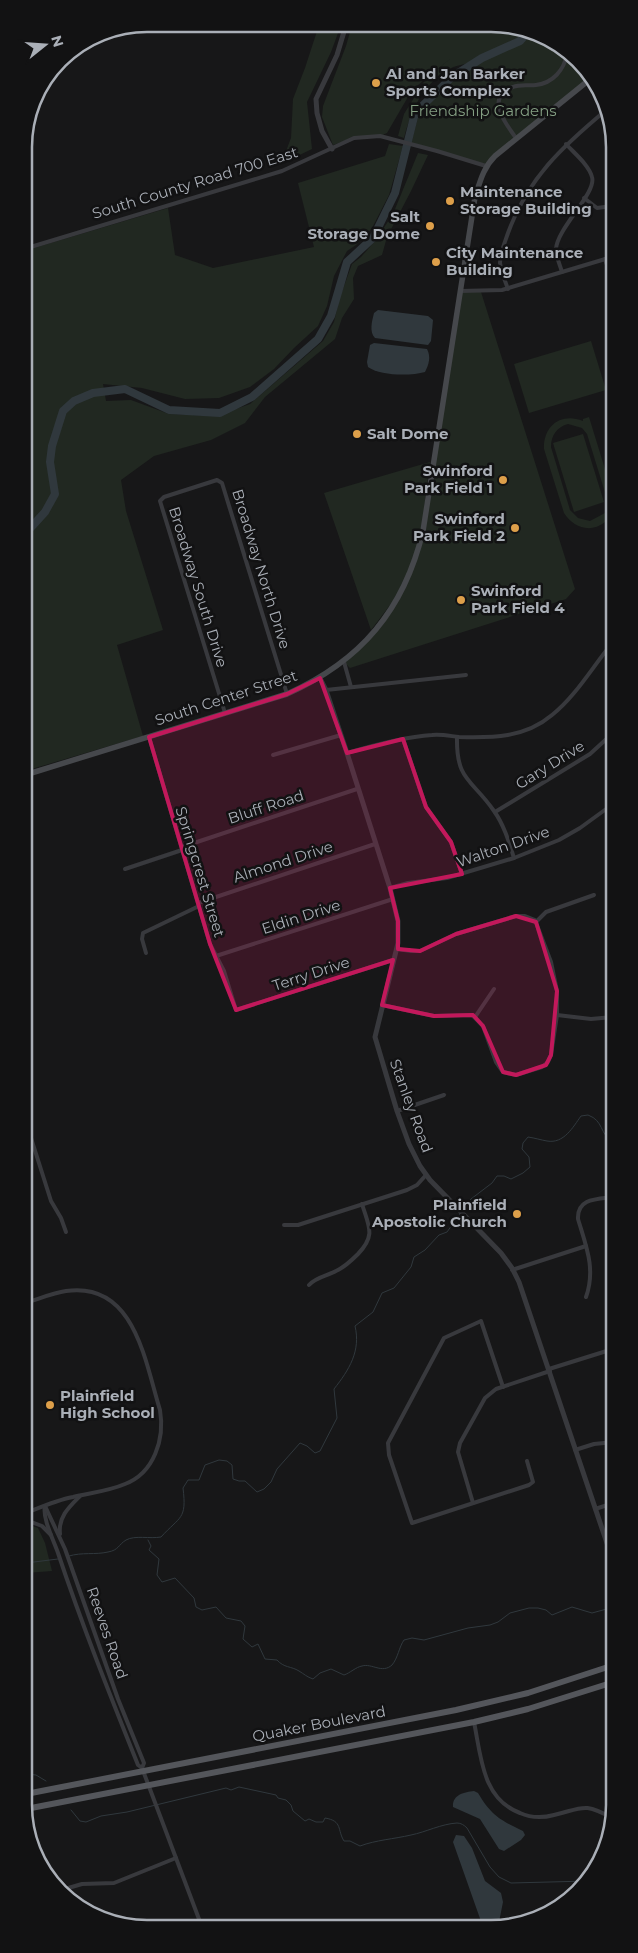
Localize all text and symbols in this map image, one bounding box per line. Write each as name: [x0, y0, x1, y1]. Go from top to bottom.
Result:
north arrow: [20, 20, 70, 70]
text: N: [47, 33, 68, 49]
place label: Al and Jan Barker Sports Complex: [385, 64, 526, 100]
marker: Al and Jan Barker Sports Complex: [370, 77, 382, 89]
park label: Friendship Gardens: [409, 101, 557, 120]
street label: South County Road 700 East: [90, 142, 300, 223]
place label: Maintenance Storage Building: [460, 182, 592, 218]
marker: Maintenance Storage Building: [444, 195, 456, 207]
place label: Salt Storage Dome: [307, 207, 420, 243]
marker: Salt Storage Dome: [424, 220, 436, 232]
place label: City Maintenance Building: [446, 243, 583, 279]
marker: City Maintenance Building: [430, 256, 442, 268]
place label: Salt Dome: [367, 424, 449, 443]
marker: Salt Dome: [351, 428, 363, 440]
place label: Swinford Park Field 1: [404, 461, 493, 497]
marker: Swinford Park Field 1: [497, 474, 509, 486]
street label: Broadway North Drive: [228, 487, 295, 651]
street label: Broadway South Drive: [165, 504, 232, 670]
place label: Swinford Park Field 2: [413, 509, 505, 545]
marker: Swinford Park Field 2: [509, 522, 521, 534]
place label: Swinford Park Field 4: [471, 581, 565, 617]
marker: Swinford Park Field 4: [455, 594, 467, 606]
street label: South Center Street: [152, 666, 299, 730]
street label: Gary Drive: [512, 736, 588, 793]
street label: Bluff Road: [225, 785, 306, 828]
street label: Springcrest Street: [172, 804, 229, 940]
street label: Walton Drive: [454, 822, 552, 871]
street label: Almond Drive: [231, 836, 335, 887]
street label: Eldin Drive: [259, 895, 343, 938]
street label: Terry Drive: [270, 952, 352, 995]
street label: Stanley Road: [386, 1056, 437, 1155]
place label: Plainfield Apostolic Church: [371, 1195, 507, 1231]
marker: Plainfield Apostolic Church: [511, 1208, 523, 1220]
place label: Plainfield High School: [60, 1386, 155, 1422]
marker: Plainfield High School: [44, 1399, 56, 1411]
street label: Reeves Road: [83, 1584, 132, 1681]
street label: Quaker Boulevard: [251, 1701, 387, 1746]

